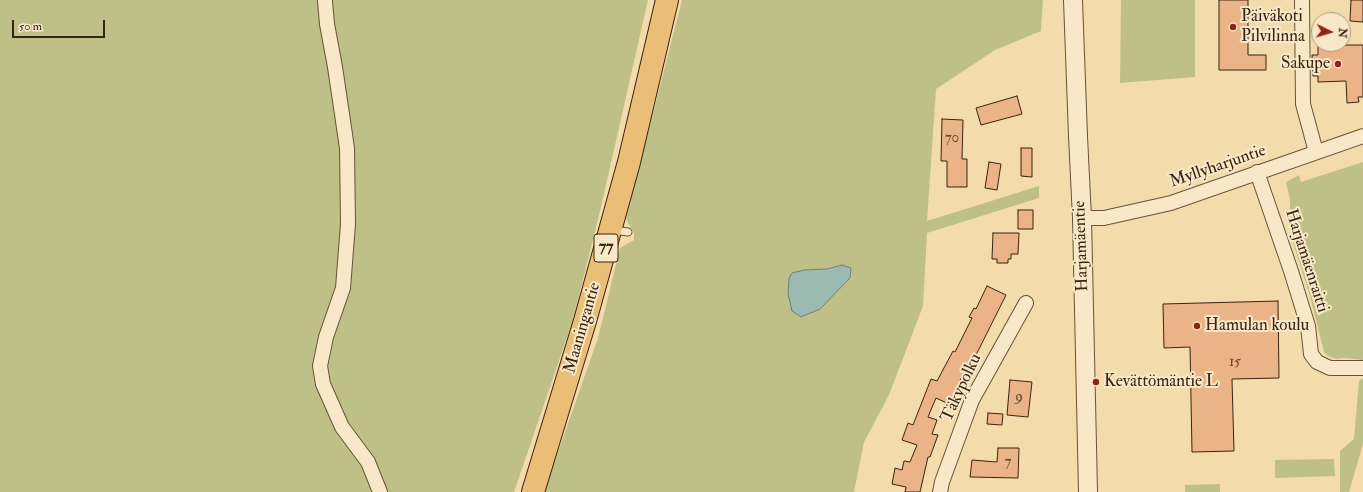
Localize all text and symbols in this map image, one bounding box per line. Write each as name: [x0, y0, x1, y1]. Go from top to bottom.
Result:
place label: Päiväkoti Pilvilinna: [1241, 7, 1305, 47]
scale bar: [14, 12, 107, 38]
north arrow: [1311, 12, 1351, 52]
text: 50 m: [19, 19, 42, 34]
marker: Päiväkoti Pilvilinna: [1228, 22, 1238, 32]
text: N: [1336, 28, 1349, 38]
place label: Sakupe: [1281, 54, 1330, 74]
marker: Sakupe: [1333, 59, 1343, 69]
house number: 70: [945, 130, 959, 148]
street label: Myllyharjuntie: [1167, 141, 1269, 193]
street label: Harjamäentie: [1070, 200, 1094, 292]
street label: Harjamäenraitti: [1280, 207, 1332, 315]
road number: 77: [594, 234, 618, 262]
street label: Maaningantie: [560, 280, 606, 376]
place label: Hamulan koulu: [1205, 316, 1309, 336]
marker: Hamulan koulu: [1192, 321, 1202, 331]
street label: Täkypolku: [937, 351, 987, 425]
house number: 15: [1229, 354, 1241, 372]
place label: Kevättömäntie L: [1104, 372, 1218, 392]
marker: Kevättömäntie L: [1091, 377, 1101, 387]
house number: 9: [1015, 389, 1023, 407]
house number: 7: [1005, 454, 1011, 472]

